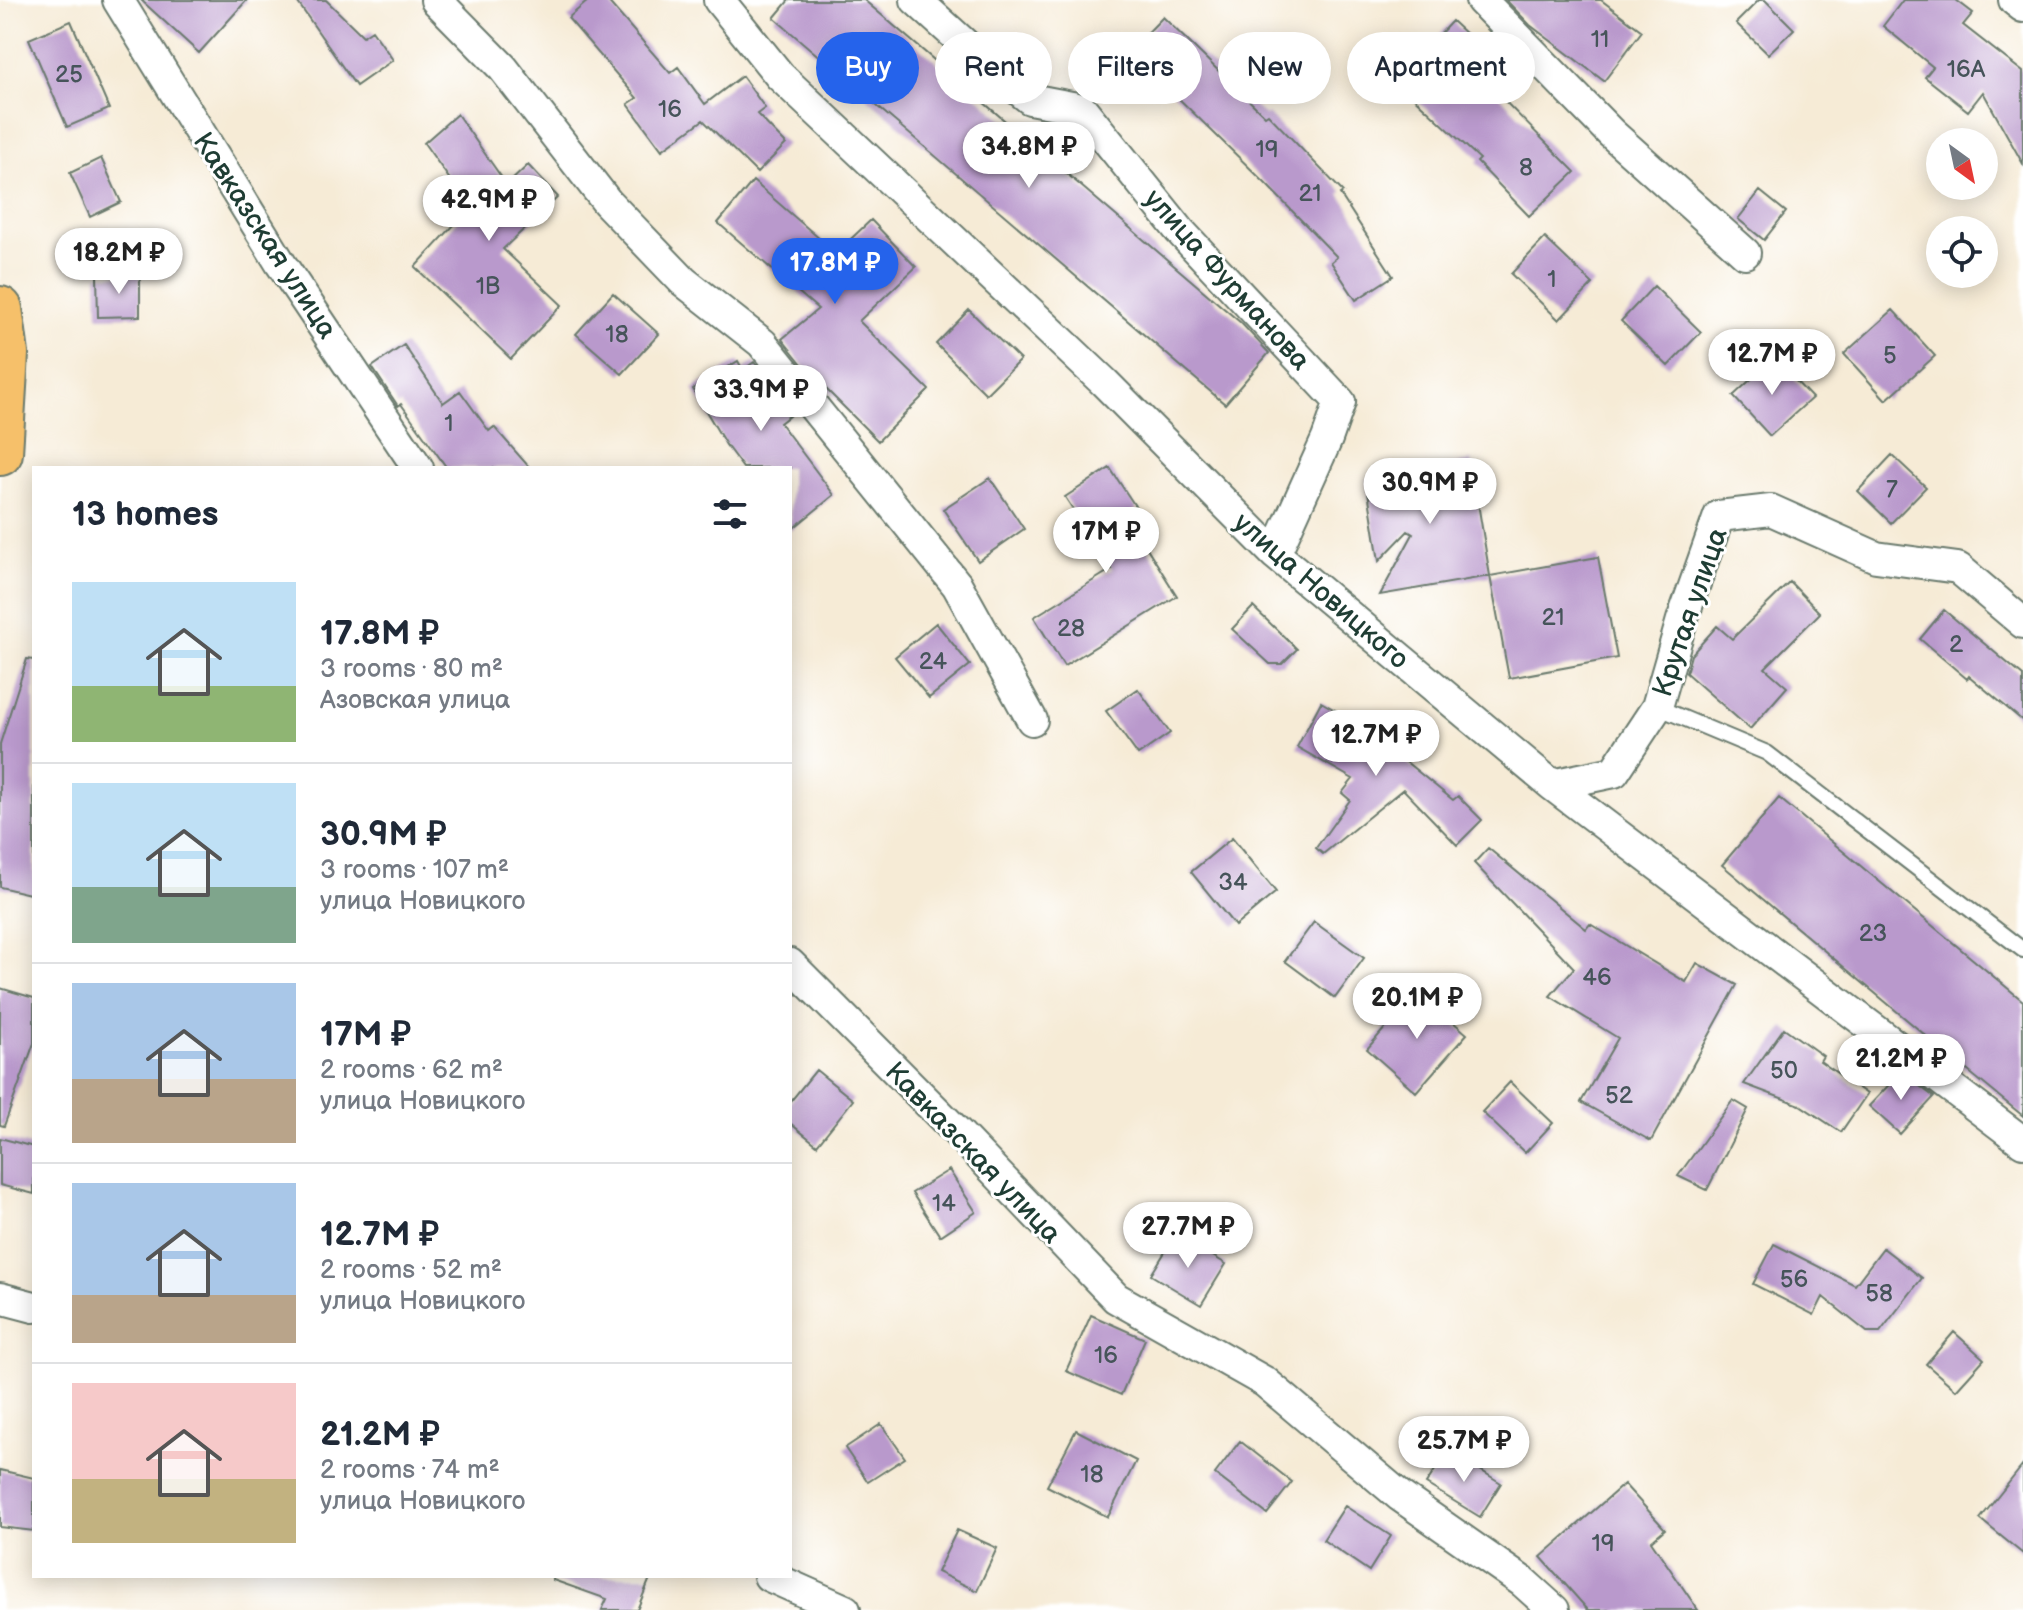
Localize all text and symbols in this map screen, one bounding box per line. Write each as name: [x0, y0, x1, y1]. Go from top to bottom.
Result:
house number: 11: [1591, 25, 1609, 54]
chip: Buy: [816, 32, 919, 104]
chip: Rent: [935, 32, 1052, 104]
chip: Filters: [1068, 32, 1202, 104]
chip: New: [1218, 32, 1331, 104]
chip: Apartment: [1347, 32, 1535, 104]
house number: 16А: [1947, 55, 1986, 84]
house number: 25: [55, 60, 83, 89]
house number: 16: [658, 95, 682, 124]
pin: 34.8M ₽: [955, 122, 1103, 190]
street label: Кавказская улица: [186, 127, 344, 345]
north arrow: [1926, 128, 1998, 200]
map controls: [1926, 128, 1998, 288]
text: 34.8M ₽: [981, 132, 1077, 163]
house number: 19: [1255, 135, 1279, 164]
house number: 8: [1519, 153, 1533, 182]
pin: 42.9M ₽: [415, 175, 563, 243]
house number: 21: [1298, 179, 1322, 208]
street label: улица Фурманова: [1137, 183, 1317, 378]
text: 42.9M ₽: [441, 185, 537, 216]
button: locate: [1926, 216, 1998, 288]
pin: 18.2M ₽: [45, 228, 193, 296]
text: 18.2M ₽: [73, 238, 165, 269]
pin: 17.8M ₽: [761, 238, 909, 306]
text: 17.8M ₽: [789, 248, 881, 279]
house number: 1: [1547, 265, 1557, 294]
house number: 1В: [476, 272, 500, 301]
house number: 18: [605, 320, 629, 349]
pin: 12.7M ₽: [1698, 329, 1846, 397]
text: 12.7M ₽: [1726, 339, 1818, 370]
house number: 5: [1883, 341, 1897, 370]
pin: 33.9M ₽: [687, 365, 835, 433]
text: 33.9M ₽: [713, 375, 809, 406]
house number: 1: [444, 409, 454, 438]
pin: 30.9M ₽: [1356, 458, 1504, 526]
text: 30.9M ₽: [1382, 468, 1478, 499]
house number: 7: [1886, 475, 1898, 504]
icon: filters: [708, 492, 752, 536]
text: 13 homes: [72, 494, 219, 535]
street label: улица Новицкого: [1227, 506, 1415, 676]
pin: 17M ₽: [1050, 507, 1162, 575]
text: 17M ₽: [1071, 517, 1141, 548]
street label: Крутая улица: [1646, 523, 1735, 701]
house number: 21: [1541, 603, 1565, 632]
text: 17.8M ₽: [320, 613, 439, 654]
icon: home: [136, 614, 232, 710]
house number: 28: [1057, 614, 1085, 643]
house number: 2: [1949, 630, 1963, 659]
house number: 24: [919, 647, 948, 676]
text: 3 rooms · 80 m²: [320, 654, 503, 685]
text: Азовская улица: [320, 685, 510, 716]
pin: 12.7M ₽: [1302, 710, 1450, 778]
text: 12.7M ₽: [1330, 720, 1422, 751]
text: 30.9M ₽: [320, 814, 447, 855]
icon: home: [136, 815, 232, 911]
text: 3 rooms · 107 m²: [320, 855, 509, 886]
house number: 34: [1218, 868, 1248, 897]
text: улица Новицкого: [320, 886, 525, 917]
house number: 23: [1859, 919, 1887, 948]
house number: 46: [1582, 963, 1612, 992]
pin: 20.1M ₽: [1343, 973, 1491, 1041]
text: 20.1M ₽: [1371, 983, 1463, 1014]
text: 17M ₽: [320, 1014, 411, 1055]
icon: home: [136, 1015, 232, 1111]
pin: 21.2M ₽: [1827, 1034, 1975, 1102]
text: 21.2M ₽: [1855, 1044, 1947, 1075]
text: 2 rooms · 62 m²: [320, 1055, 503, 1086]
street label: Кавказская улица: [878, 1056, 1068, 1251]
house number: 50: [1770, 1056, 1798, 1085]
house number: 52: [1605, 1081, 1633, 1110]
text: улица Новицкого: [320, 1086, 525, 1117]
house number: 14: [932, 1189, 956, 1218]
pin: 27.7M ₽: [1114, 1202, 1262, 1270]
text: 27.7M ₽: [1141, 1212, 1235, 1243]
text: 12.7M ₽: [320, 1214, 439, 1255]
icon: home: [136, 1215, 232, 1311]
text: 2 rooms · 52 m²: [320, 1255, 502, 1286]
house number: 56: [1780, 1265, 1808, 1294]
house number: 58: [1865, 1279, 1893, 1308]
text: улица Новицкого: [320, 1286, 525, 1317]
house number: 16: [1094, 1341, 1118, 1370]
text: 21.2M ₽: [320, 1414, 440, 1455]
icon: home: [136, 1415, 232, 1511]
pin: 25.7M ₽: [1390, 1416, 1538, 1484]
text: 25.7M ₽: [1416, 1426, 1512, 1457]
text: 2 rooms · 74 m²: [320, 1455, 500, 1486]
house number: 18: [1080, 1460, 1104, 1489]
text: улица Новицкого: [320, 1486, 525, 1517]
house number: 19: [1591, 1529, 1615, 1558]

